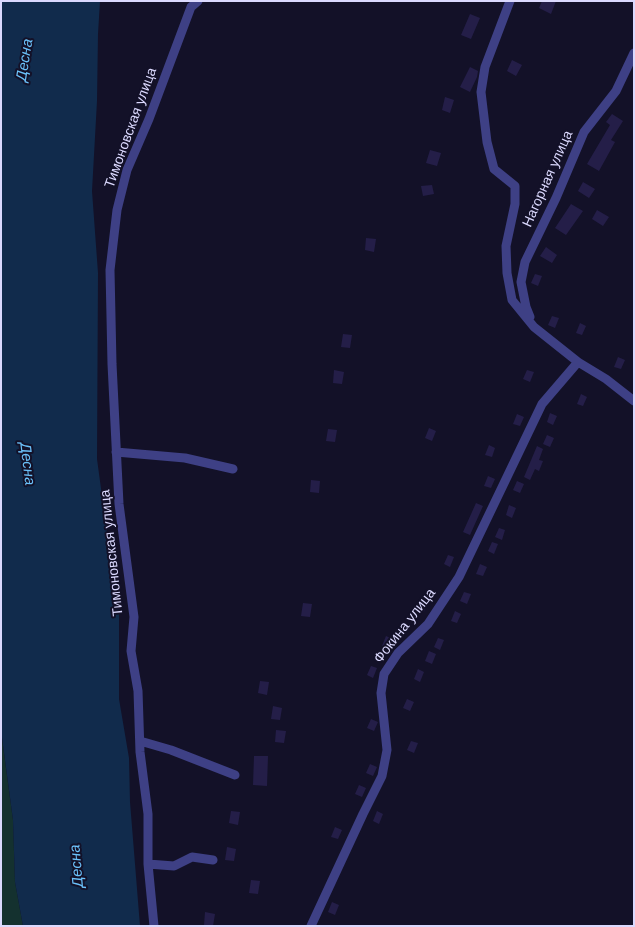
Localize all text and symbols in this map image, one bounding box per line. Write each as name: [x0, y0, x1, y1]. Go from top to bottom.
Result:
water label: Десна: [13, 37, 37, 83]
street label: Тимоновская улица: [101, 65, 161, 191]
street label: Нагорная улица: [519, 128, 577, 230]
water label: Десна: [15, 442, 39, 486]
street label: Тимоновская улица: [97, 489, 127, 617]
street label: Фокина улица: [371, 585, 439, 667]
water label: Десна: [66, 844, 88, 888]

